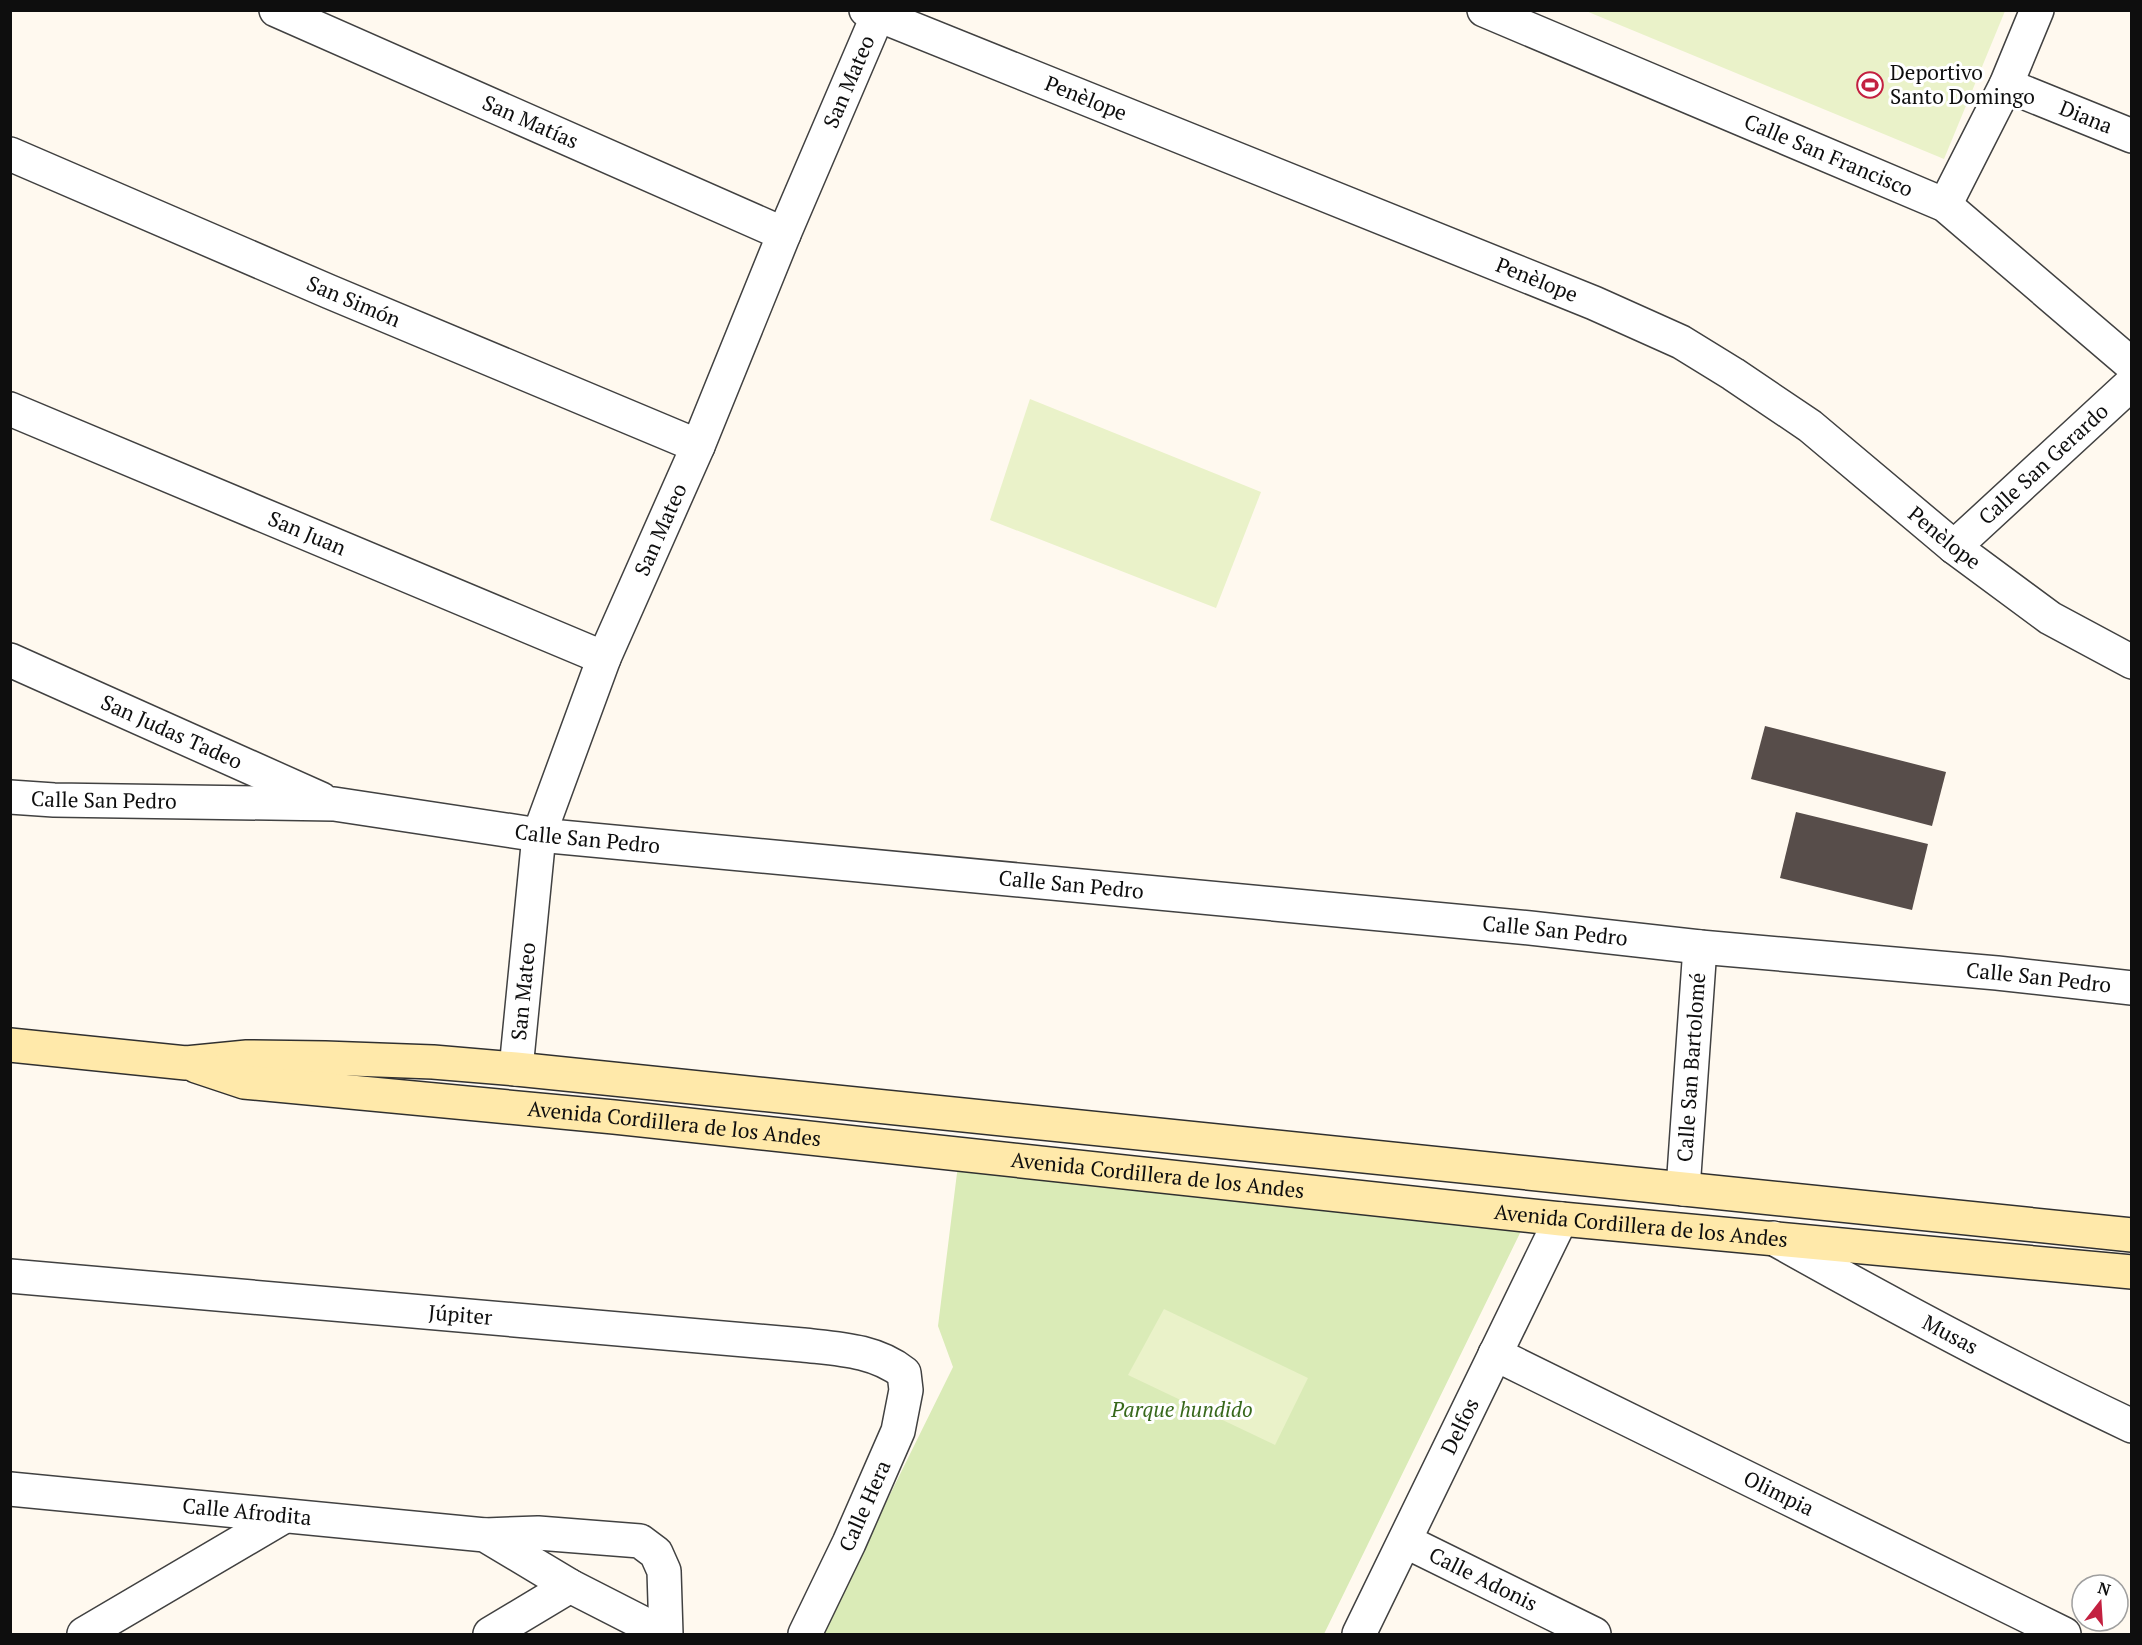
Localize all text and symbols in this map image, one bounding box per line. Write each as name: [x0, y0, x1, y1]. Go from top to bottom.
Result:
street label: San Mateo: [816, 31, 881, 132]
place label: Deportivo Santo Domingo: [1890, 58, 2035, 110]
street label: Penèlope: [1041, 69, 1131, 127]
sports icon: Deportivo Santo Domingo: [1855, 70, 1885, 100]
street label: San Matías: [478, 88, 583, 155]
street label: Diana: [2055, 93, 2117, 140]
street label: Calle San Francisco: [1740, 107, 1918, 203]
street label: Penèlope: [1492, 250, 1582, 308]
street label: San Simón: [303, 269, 406, 333]
street label: Calle San Gerardo: [1972, 397, 2114, 530]
street label: San Mateo: [627, 479, 693, 580]
street label: Penèlope: [1903, 499, 1987, 575]
street label: San Juan: [264, 504, 351, 561]
street label: San Judas Tadeo: [97, 688, 247, 775]
street label: Calle San Pedro: [30, 783, 177, 815]
street label: Calle San Pedro: [513, 817, 661, 859]
street label: Calle San Pedro: [997, 863, 1145, 905]
street label: Calle San Pedro: [1481, 909, 1629, 952]
street label: San Mateo: [504, 941, 541, 1042]
street label: Calle San Pedro: [1965, 955, 2113, 999]
street label: Calle San Bartolomé: [1670, 972, 1711, 1163]
street label: Avenida Cordillera de los Andes: [526, 1094, 823, 1152]
street label: Avenida Cordillera de los Andes: [1010, 1145, 1306, 1204]
street label: Avenida Cordillera de los Andes: [1493, 1197, 1789, 1253]
street label: Júpiter: [427, 1297, 493, 1331]
street label: Musas: [1918, 1308, 1983, 1360]
street label: Delfos: [1434, 1393, 1485, 1459]
park label: Parque hundido: [1110, 1395, 1253, 1423]
street label: Calle Hera: [832, 1455, 897, 1556]
street label: Olimpia: [1739, 1463, 1819, 1522]
street label: Calle Afrodita: [181, 1491, 313, 1531]
street label: Calle Adonis: [1425, 1540, 1542, 1617]
north arrow: [2070, 1573, 2130, 1633]
text: N: [2095, 1576, 2113, 1601]

